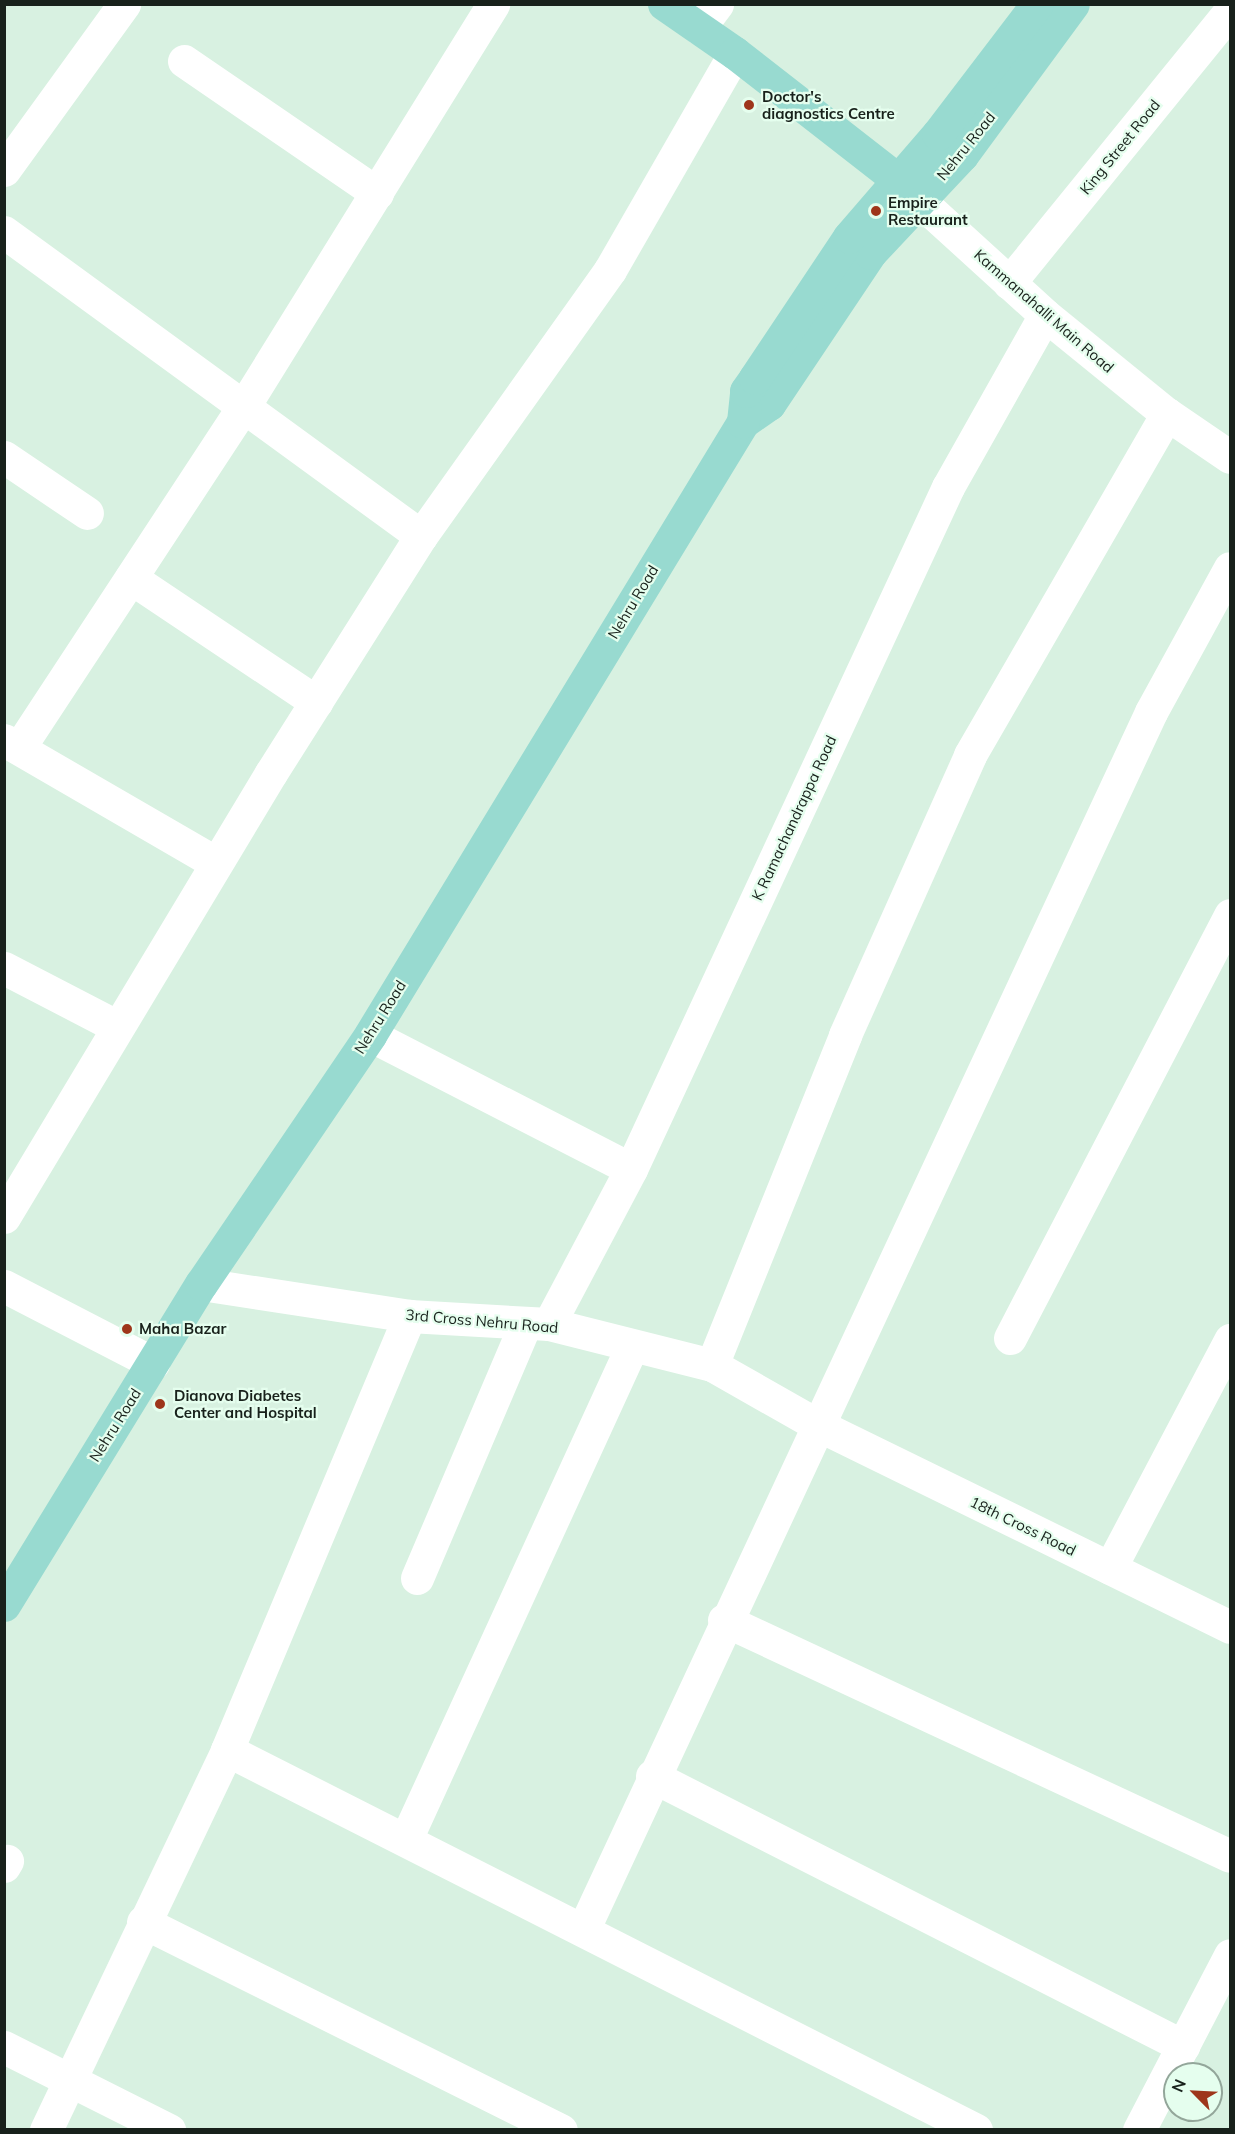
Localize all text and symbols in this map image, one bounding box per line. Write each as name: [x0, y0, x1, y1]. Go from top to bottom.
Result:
place label: Doctor's diagnostics Centre: [762, 87, 895, 122]
marker: Doctor's diagnostics Centre: [740, 96, 758, 114]
street label: King Street Road: [1076, 96, 1164, 198]
street label: Nehru Road: [933, 108, 999, 184]
place label: Empire Restaurant: [888, 193, 968, 228]
marker: Empire Restaurant: [869, 204, 883, 218]
street label: Kammanahalli Main Road: [971, 245, 1117, 377]
street label: Nehru Road: [604, 562, 662, 642]
street label: K Ramachandrappa Road: [748, 733, 840, 903]
street label: Nehru Road: [350, 977, 410, 1057]
street label: 3rd Cross Nehru Road: [405, 1305, 559, 1337]
place label: Maha Bazar: [139, 1320, 226, 1338]
marker: Maha Bazar: [120, 1322, 134, 1336]
street label: Nehru Road: [85, 1385, 145, 1465]
place label: Dianova Diabetes Center and Hospital: [174, 1386, 317, 1421]
marker: Dianova Diabetes Center and Hospital: [151, 1395, 169, 1413]
street label: 18th Cross Road: [967, 1493, 1079, 1559]
north arrow: [1163, 2062, 1223, 2122]
text: N: [1167, 2076, 1190, 2095]

